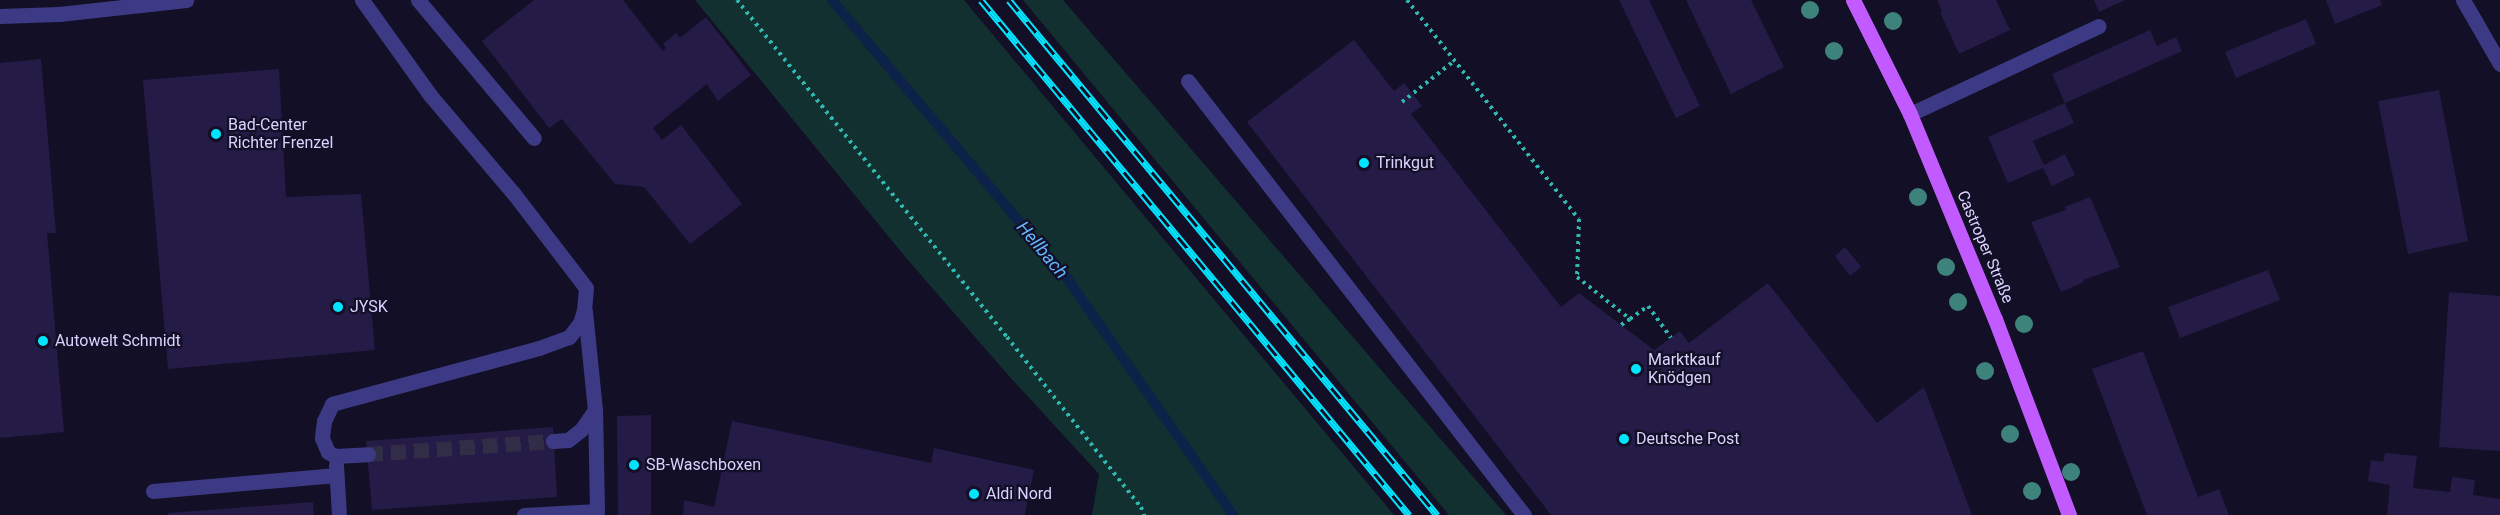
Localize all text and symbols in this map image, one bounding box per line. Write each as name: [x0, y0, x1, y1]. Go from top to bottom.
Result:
place label: Bad-Center Richter Frenzel: [228, 115, 333, 153]
marker: Bad-Center Richter Frenzel: [209, 127, 223, 141]
place label: Trinkgut: [1376, 153, 1434, 173]
marker: Trinkgut: [1357, 156, 1371, 170]
street label: Castroper Straße: [1953, 188, 2017, 306]
water label: Hellbach: [1012, 217, 1072, 283]
place label: JYSK: [350, 297, 388, 317]
marker: JYSK: [331, 300, 345, 314]
place label: Autowelt Schmidt: [55, 331, 181, 351]
marker: Autowelt Schmidt: [36, 334, 50, 348]
place label: Marktkauf Knödgen: [1648, 350, 1721, 388]
marker: Marktkauf Knödgen: [1629, 362, 1643, 376]
place label: Deutsche Post: [1636, 429, 1740, 449]
marker: Deutsche Post: [1617, 432, 1631, 446]
place label: SB-Waschboxen: [646, 455, 761, 475]
marker: SB-Waschboxen: [627, 458, 641, 472]
place label: Aldi Nord: [986, 484, 1052, 504]
marker: Aldi Nord: [967, 487, 981, 501]

